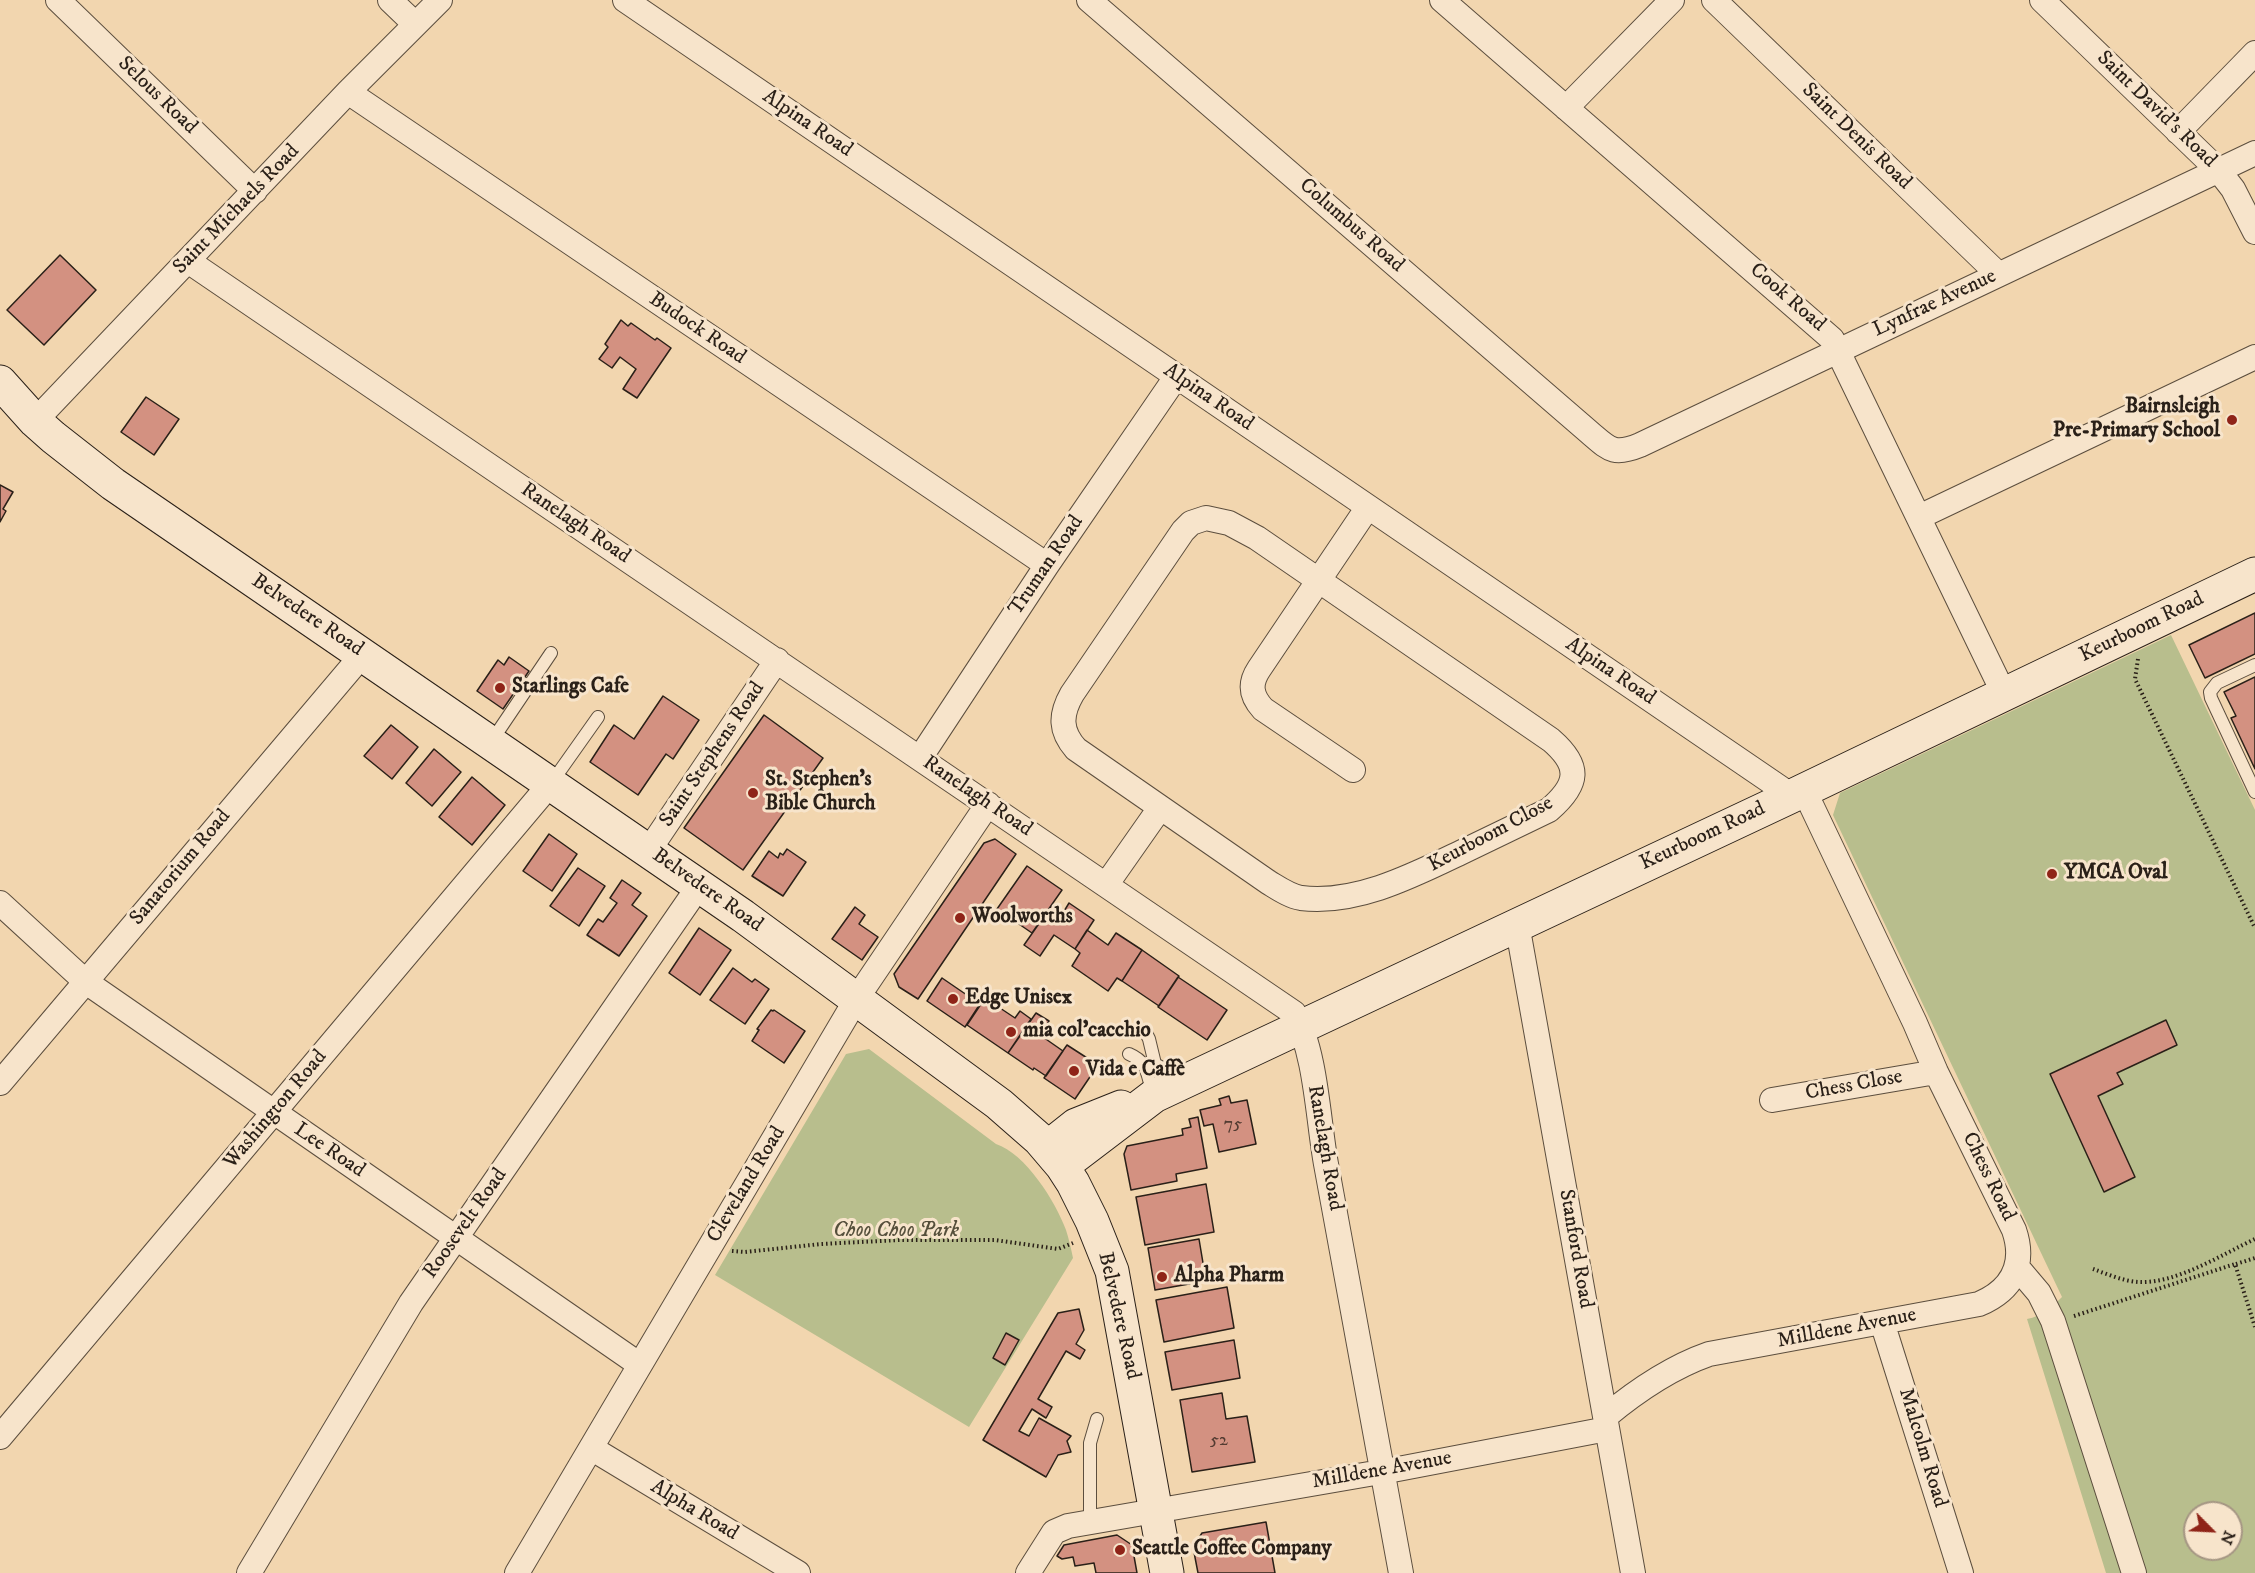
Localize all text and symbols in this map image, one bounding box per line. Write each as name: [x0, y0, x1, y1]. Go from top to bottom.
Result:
street label: Saint David's Road: [2091, 46, 2221, 174]
street label: Selous Road: [112, 52, 202, 140]
street label: Saint Denis Road: [1796, 78, 1916, 196]
street label: Alpina Road: [757, 85, 857, 163]
street label: Saint Michaels Road: [169, 140, 305, 280]
street label: Columbus Road: [1293, 173, 1409, 279]
street label: Cook Road: [1744, 258, 1830, 338]
street label: Lynfrae Avenue: [1869, 264, 2001, 344]
street label: Budock Road: [644, 287, 750, 371]
street label: Alpina Road: [1158, 359, 1258, 437]
place label: Bairnsleigh Pre-Primary School: [2053, 395, 2220, 445]
marker: Bairnsleigh Pre-Primary School: [2225, 413, 2239, 427]
street label: Ranelagh Road: [515, 478, 635, 570]
street label: Truman Road: [1004, 511, 1090, 621]
street label: Belvedere Road: [246, 569, 368, 663]
street label: Keurboom Road: [2076, 587, 2208, 669]
street label: Alpina Road: [1560, 633, 1660, 711]
place label: Starlings Cafe: [512, 675, 629, 701]
street label: Saint Stephens Road: [655, 678, 771, 832]
marker: Starlings Cafe: [493, 681, 507, 695]
street label: Ranelagh Road: [917, 751, 1037, 843]
place label: St. Stephen's Bible Church: [765, 768, 876, 818]
marker: St. Stephen's Bible Church: [746, 786, 760, 800]
street label: Keurboom Close: [1424, 792, 1558, 878]
street label: Keurboom Road: [1636, 797, 1770, 877]
street label: Sanatorium Road: [125, 805, 237, 931]
street label: Belvedere Road: [647, 843, 767, 939]
place label: YMCA Oval: [2064, 861, 2167, 887]
marker: YMCA Oval: [2045, 867, 2059, 881]
place label: Woolworths: [972, 905, 1073, 931]
marker: Woolworths: [953, 911, 967, 925]
place label: Edge Unisex: [965, 986, 1072, 1012]
marker: Edge Unisex: [946, 992, 960, 1006]
place label: mia col'cacchio: [1023, 1019, 1151, 1045]
marker: mia col'cacchio: [1004, 1025, 1018, 1039]
street label: Washington Road: [219, 1045, 333, 1175]
place label: Vida e Caffè: [1086, 1058, 1185, 1084]
marker: Vida e Caffè: [1067, 1064, 1081, 1078]
street label: Chess Close: [1803, 1065, 1905, 1107]
street label: Ranelagh Road: [1301, 1083, 1347, 1213]
house number: 75: [1224, 1114, 1242, 1136]
street label: Lee Road: [289, 1118, 369, 1184]
street label: Cleveland Road: [702, 1122, 792, 1248]
street label: Chess Road: [1956, 1129, 2020, 1225]
street label: Roosevelt Road: [419, 1164, 513, 1284]
street label: Stanford Road: [1552, 1187, 1598, 1311]
park label: Choo Choo Park: [833, 1219, 959, 1245]
street label: Belvedere Road: [1091, 1250, 1145, 1382]
place label: Alpha Pharm: [1174, 1264, 1284, 1290]
marker: Alpha Pharm: [1155, 1270, 1169, 1284]
street label: Milldene Avenue: [1775, 1303, 1919, 1355]
street label: Malcolm Road: [1892, 1385, 1952, 1511]
house number: 52: [1210, 1430, 1228, 1452]
street label: Milldene Avenue: [1310, 1446, 1454, 1496]
street label: Alpha Road: [645, 1475, 743, 1547]
north arrow: [2183, 1501, 2243, 1561]
text: N: [2216, 1527, 2239, 1548]
place label: Seattle Coffee Company: [1132, 1537, 1332, 1563]
marker: Seattle Coffee Company: [1113, 1543, 1127, 1557]

